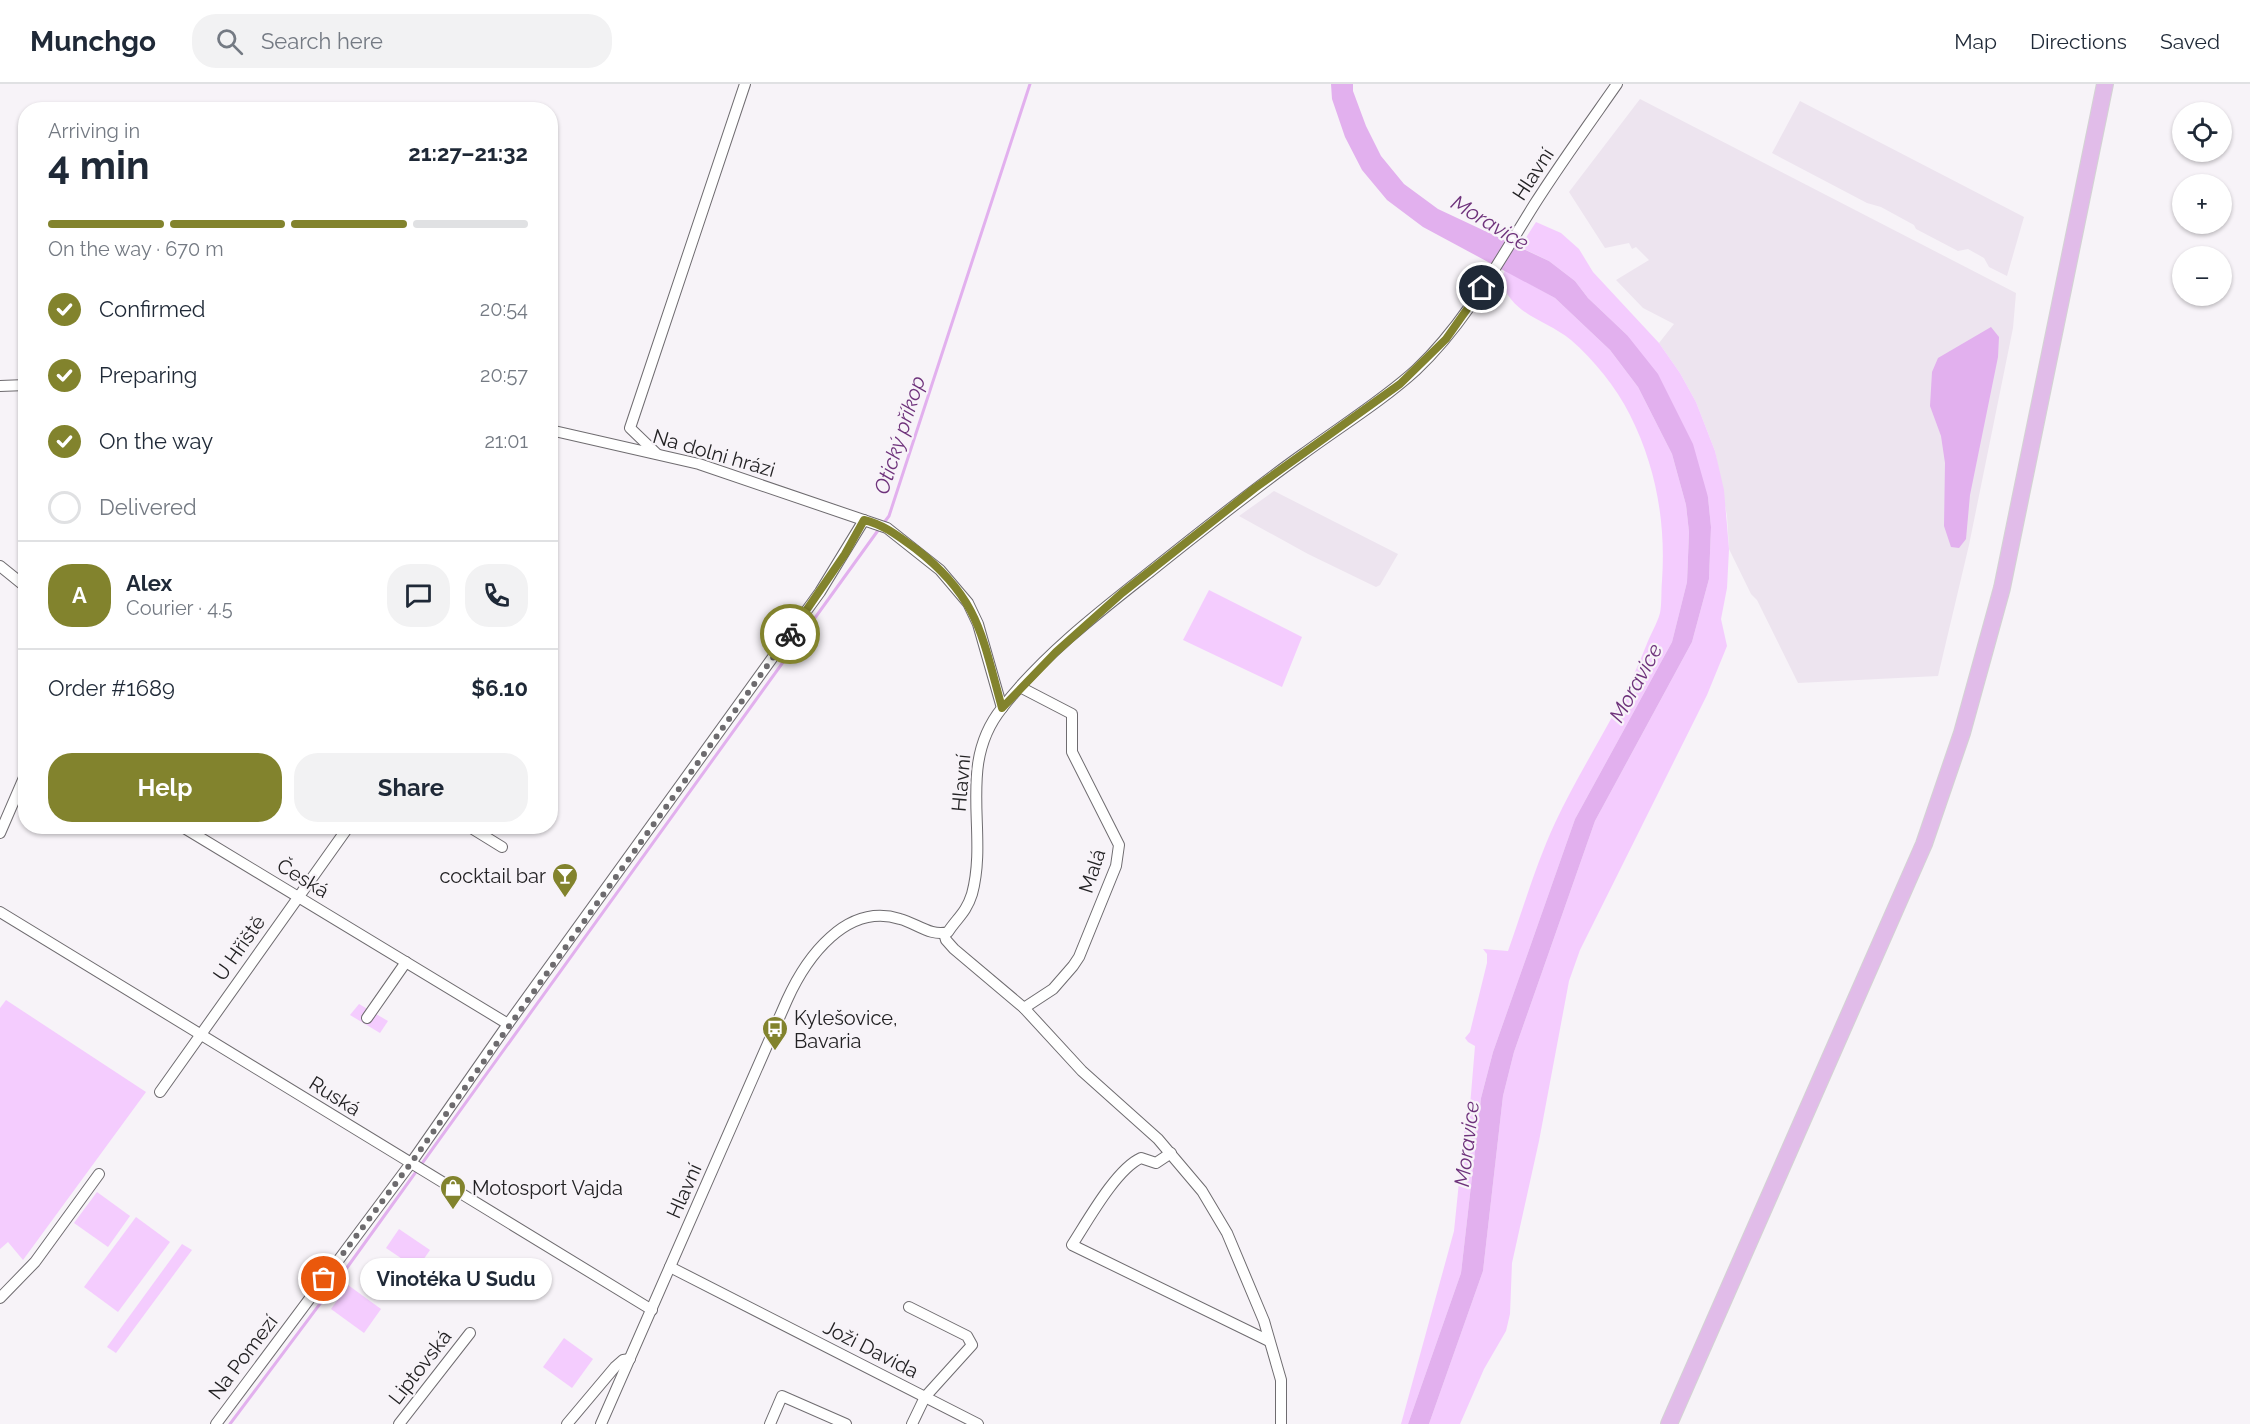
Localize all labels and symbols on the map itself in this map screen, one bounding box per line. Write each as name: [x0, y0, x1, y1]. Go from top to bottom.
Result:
street label: Hlavní: [1507, 143, 1559, 205]
water label: Moravice: [1447, 190, 1534, 255]
pin: [1456, 262, 1507, 313]
water label: Otický příkop: [869, 372, 930, 497]
street label: Na dolni hrázi: [650, 424, 778, 482]
courier: [760, 604, 820, 664]
water label: Moravice: [1604, 639, 1667, 726]
street label: Hlavní: [947, 753, 976, 813]
street label: Malá: [1074, 846, 1110, 896]
street label: Česká: [273, 852, 334, 903]
bar icon: cocktail bar: [550, 861, 580, 899]
place label: cocktail bar: [439, 864, 546, 888]
street label: U Hřiště: [208, 910, 270, 985]
place label: Kylešovice, Bavaria: [794, 1006, 898, 1053]
bus stop icon: Kylešovice, Bavaria: [760, 1014, 790, 1052]
street label: Ruská: [305, 1071, 365, 1121]
water label: Moravice: [1449, 1100, 1484, 1188]
street label: Hlavní: [661, 1159, 707, 1222]
shop icon: Motosport Vajda: [438, 1173, 468, 1211]
place label: Motosport Vajda: [472, 1176, 623, 1200]
pin: [298, 1253, 349, 1304]
callout: Vinotéka U Sudu: [360, 1258, 552, 1300]
street label: Na Pomezí: [203, 1309, 283, 1404]
street label: Joži Davida: [819, 1315, 923, 1383]
street label: Liptovská: [384, 1325, 456, 1409]

